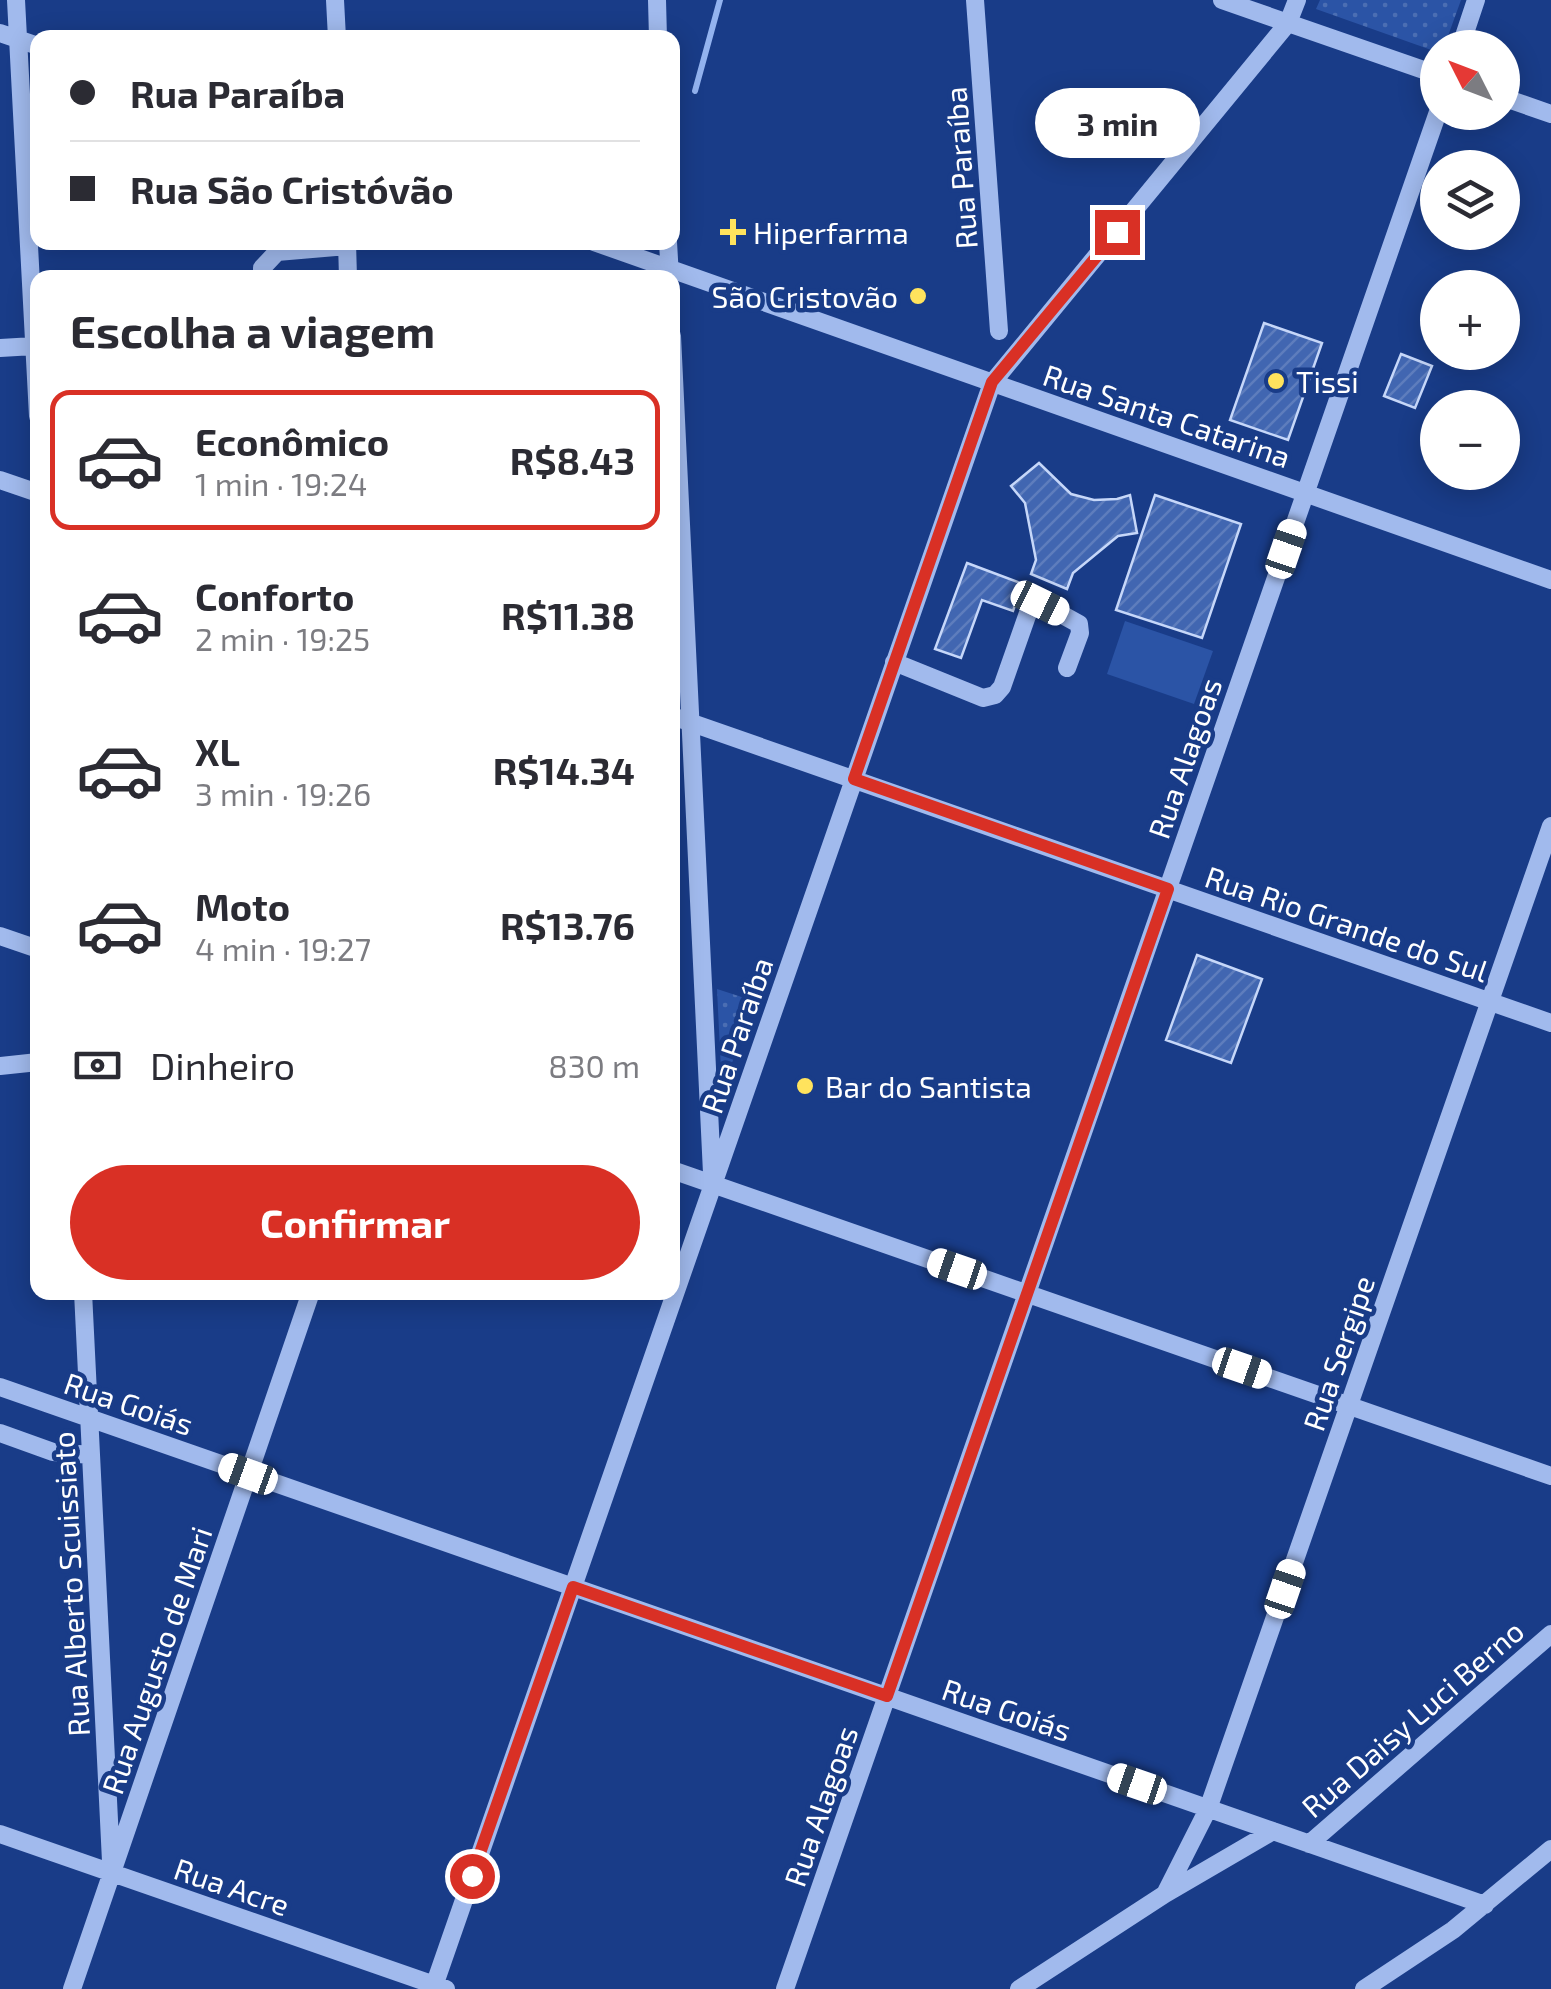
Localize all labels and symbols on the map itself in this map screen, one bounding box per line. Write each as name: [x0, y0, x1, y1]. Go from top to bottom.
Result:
north arrow: [1420, 30, 1520, 130]
street label: Rua Paraíba: [936, 86, 984, 250]
callout: 3 min: [1034, 87, 1200, 157]
route end: [1095, 210, 1140, 255]
place label: Hiperfarma: [753, 214, 909, 250]
marker: Hiperfarma: [722, 221, 744, 243]
place label: São Cristovão: [712, 278, 898, 314]
marker: São Cristovão: [907, 285, 929, 307]
street label: Rua Santa Catarina: [1039, 356, 1295, 474]
place label: Tissi: [1296, 363, 1359, 399]
marker: Tissi: [1265, 370, 1287, 392]
car: [1262, 516, 1310, 582]
car: [1006, 576, 1074, 630]
street label: Rua Alagoas: [1140, 673, 1228, 843]
street label: Rua Rio Grande do Sul: [1201, 858, 1493, 988]
street label: Rua Paraíba: [693, 952, 779, 1118]
place label: Bar do Santista: [825, 1068, 1032, 1104]
marker: Bar do Santista: [794, 1075, 816, 1097]
car: [924, 1245, 990, 1293]
street label: Rua Sergipe: [1295, 1271, 1381, 1435]
car: [1209, 1344, 1275, 1392]
street label: Rua Goiás: [60, 1364, 198, 1442]
street label: Rua Alberto Scuissiato: [44, 1431, 96, 1737]
car: [215, 1450, 281, 1498]
street label: Rua Augusto de Mari: [93, 1522, 219, 1798]
car: [1261, 1556, 1309, 1622]
street label: Rua Daisy Luci Berno: [1294, 1612, 1530, 1824]
street label: Rua Goiás: [938, 1670, 1076, 1748]
street label: Rua Alagoas: [776, 1721, 864, 1891]
car: [1104, 1760, 1170, 1808]
street label: Rua Acre: [170, 1850, 294, 1922]
route start: [450, 1854, 495, 1899]

